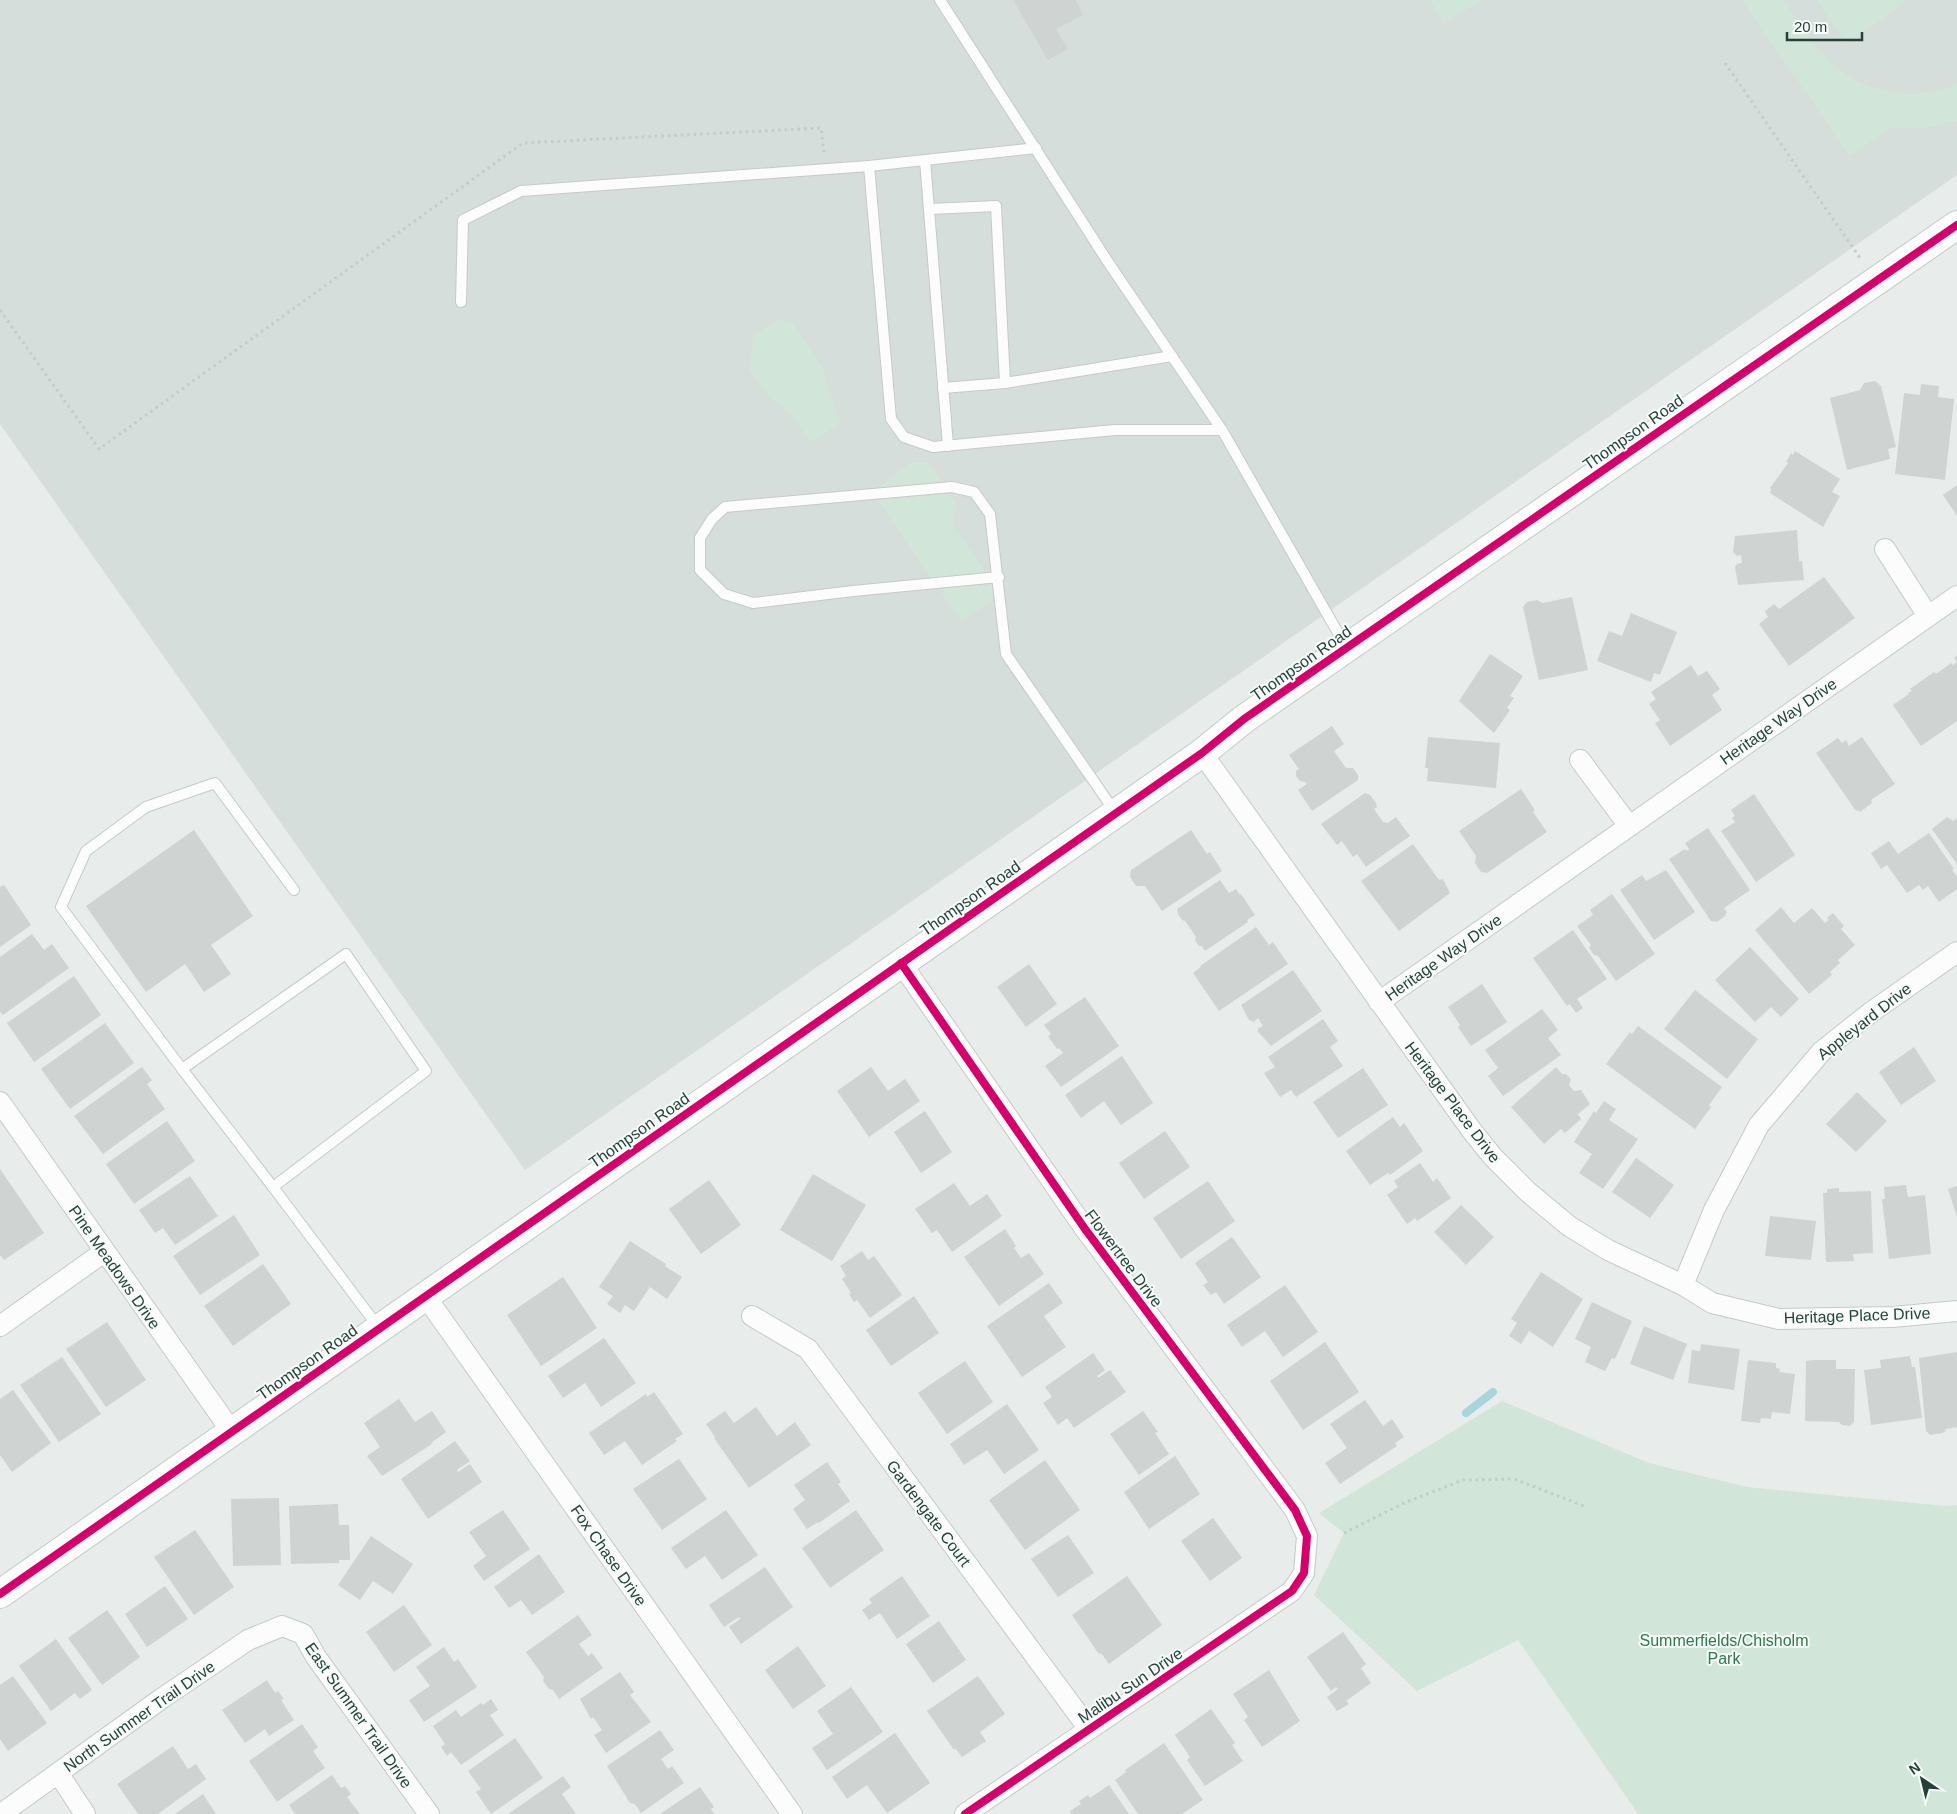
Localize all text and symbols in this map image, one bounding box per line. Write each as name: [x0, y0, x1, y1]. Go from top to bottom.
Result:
scale bar: [1787, 10, 1862, 42]
text: 20 m: [1794, 18, 1827, 35]
street label: Thompson Road: [1580, 392, 1687, 473]
street label: Thompson Road: [1248, 623, 1355, 704]
street label: Heritage Way Drive: [1717, 675, 1840, 768]
street label: Thompson Road: [917, 858, 1024, 939]
street label: Heritage Way Drive: [1382, 911, 1505, 1004]
street label: Appleyard Drive: [1814, 980, 1914, 1063]
street label: Heritage Place Drive: [1402, 1039, 1504, 1166]
street label: Thompson Road: [586, 1090, 693, 1171]
street label: Pine Meadows Drive: [66, 1202, 164, 1332]
street label: Flowertree Drive: [1081, 1206, 1166, 1310]
street label: Heritage Place Drive: [1783, 1304, 1931, 1327]
street label: Thompson Road: [254, 1322, 361, 1403]
street label: Gardengate Court: [883, 1457, 974, 1570]
street label: Fox Chase Drive: [567, 1502, 650, 1609]
park label: Summerfields/Chisholm Park: [1640, 1632, 1808, 1667]
street label: East Summer Trail Drive: [302, 1639, 415, 1791]
street label: Malibu Sun Drive: [1075, 1644, 1186, 1727]
street label: North Summer Trail Drive: [60, 1658, 218, 1775]
north arrow: [1897, 1754, 1947, 1804]
text: N: [1906, 1759, 1923, 1778]

